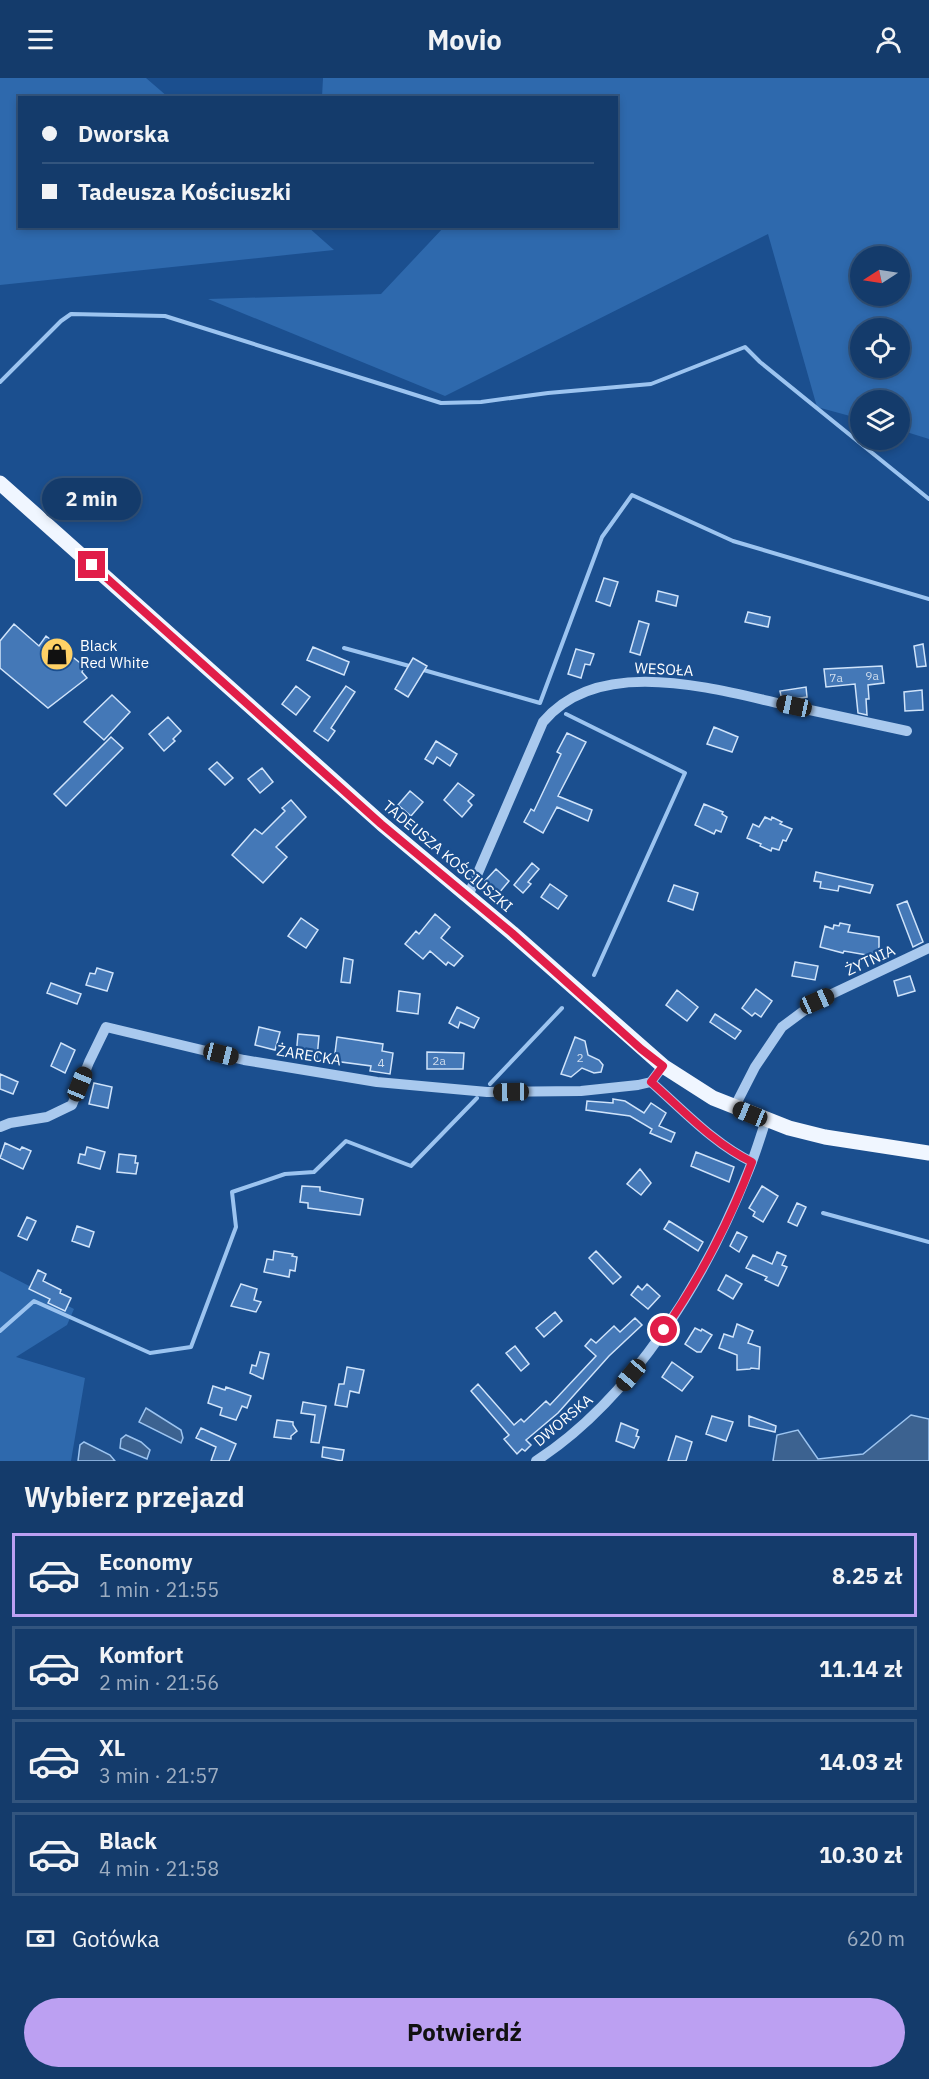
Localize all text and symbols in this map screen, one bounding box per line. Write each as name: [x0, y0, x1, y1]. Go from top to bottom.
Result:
text: Movio: [427, 22, 502, 57]
icon: menu: [24, 23, 57, 56]
icon: person: [872, 23, 905, 56]
text: Dworska: [78, 119, 169, 148]
text: Tadeusza Kościuszki: [78, 177, 291, 206]
north arrow: [850, 246, 910, 306]
map controls: [850, 246, 910, 450]
button: locate: [850, 318, 910, 378]
button: layers: [850, 390, 910, 450]
callout: 2 min: [42, 478, 142, 520]
text: 2 min: [65, 485, 118, 512]
route end: [78, 551, 105, 578]
shop icon: Black Red White: [39, 636, 75, 672]
place label: Black Red White: [80, 636, 149, 672]
street label: WESOŁA: [634, 658, 694, 680]
house number: 9a: [865, 668, 879, 683]
house number: 7a: [829, 670, 843, 685]
car: [775, 693, 813, 719]
street label: TADEUSZA KOŚCIUSZKI: [379, 796, 517, 916]
street label: ŻYTNIA: [842, 940, 898, 980]
car: [797, 985, 837, 1017]
car: [201, 1041, 241, 1067]
street label: ŻARECKA: [275, 1041, 343, 1070]
house number: 2: [576, 1050, 584, 1065]
house number: 2a: [432, 1053, 446, 1068]
house number: 4: [377, 1055, 385, 1070]
car: [65, 1064, 95, 1104]
car: [493, 1083, 529, 1101]
car: [730, 1099, 770, 1129]
route start: [650, 1316, 677, 1343]
car: [613, 1355, 649, 1395]
street label: DWORSKA: [530, 1390, 597, 1450]
text: Wybierz przejazd: [24, 1479, 245, 1514]
text: Economy: [99, 1547, 193, 1576]
icon: car: [27, 1548, 81, 1602]
text: 8.25 zł: [832, 1561, 902, 1590]
text: 1 min · 21:55: [99, 1576, 219, 1603]
text: Komfort: [99, 1640, 184, 1669]
icon: car: [27, 1641, 81, 1695]
text: 11.14 zł: [819, 1654, 902, 1683]
text: 2 min · 21:56: [99, 1669, 219, 1696]
text: XL: [99, 1733, 125, 1762]
icon: car: [27, 1734, 81, 1788]
text: 14.03 zł: [819, 1747, 902, 1776]
text: 3 min · 21:57: [99, 1762, 219, 1789]
text: Black: [99, 1826, 157, 1855]
icon: car: [27, 1827, 81, 1881]
text: 10.30 zł: [819, 1840, 902, 1869]
text: 4 min · 21:58: [99, 1855, 219, 1882]
icon: cash: [24, 1922, 57, 1955]
text: Gotówka: [72, 1924, 160, 1953]
text: 620 m: [847, 1925, 905, 1952]
button: Potwierdź: [24, 1998, 905, 2067]

